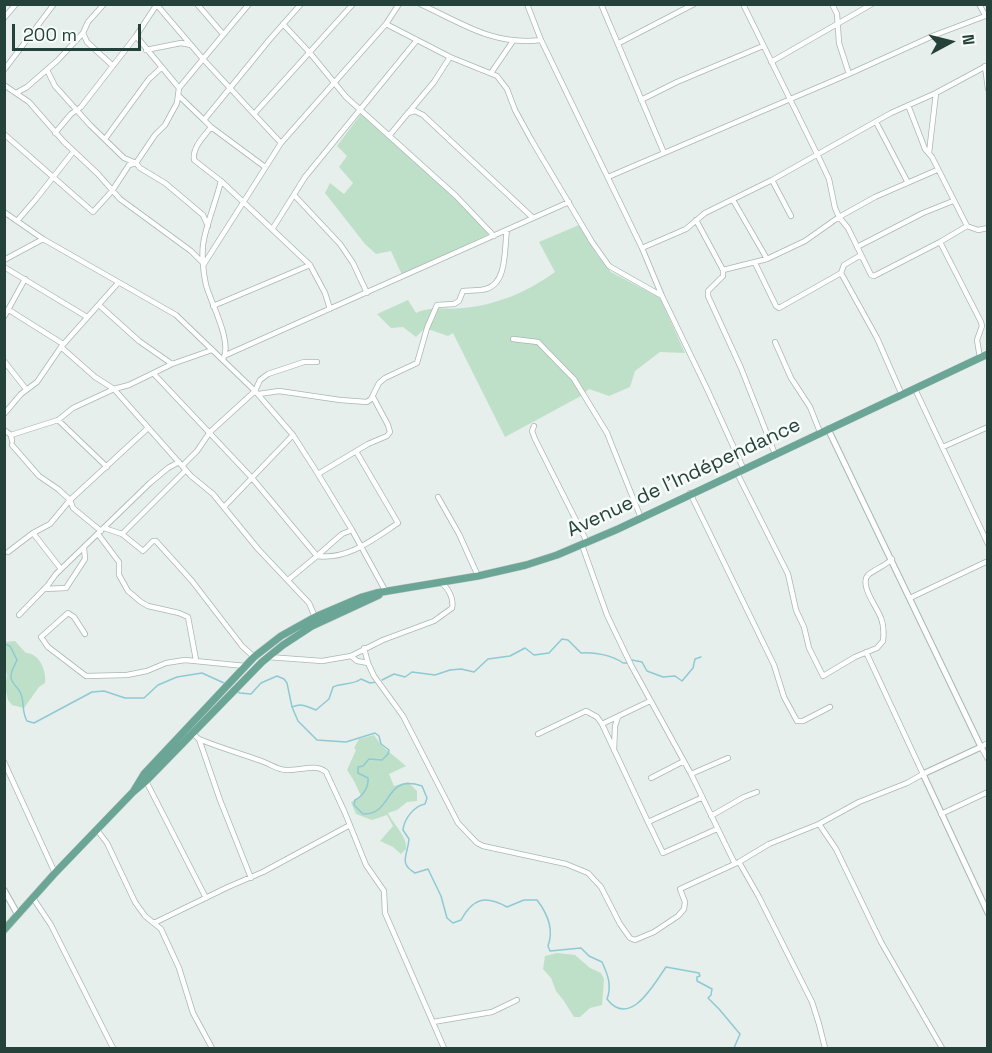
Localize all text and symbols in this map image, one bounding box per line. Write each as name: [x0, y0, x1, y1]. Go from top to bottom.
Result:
scale bar: [15, 12, 144, 50]
north arrow: [920, 12, 980, 72]
text: 200 m: [23, 23, 77, 46]
text: N: [957, 33, 979, 46]
street label: Avenue de l'Indépendance: [563, 413, 805, 543]

